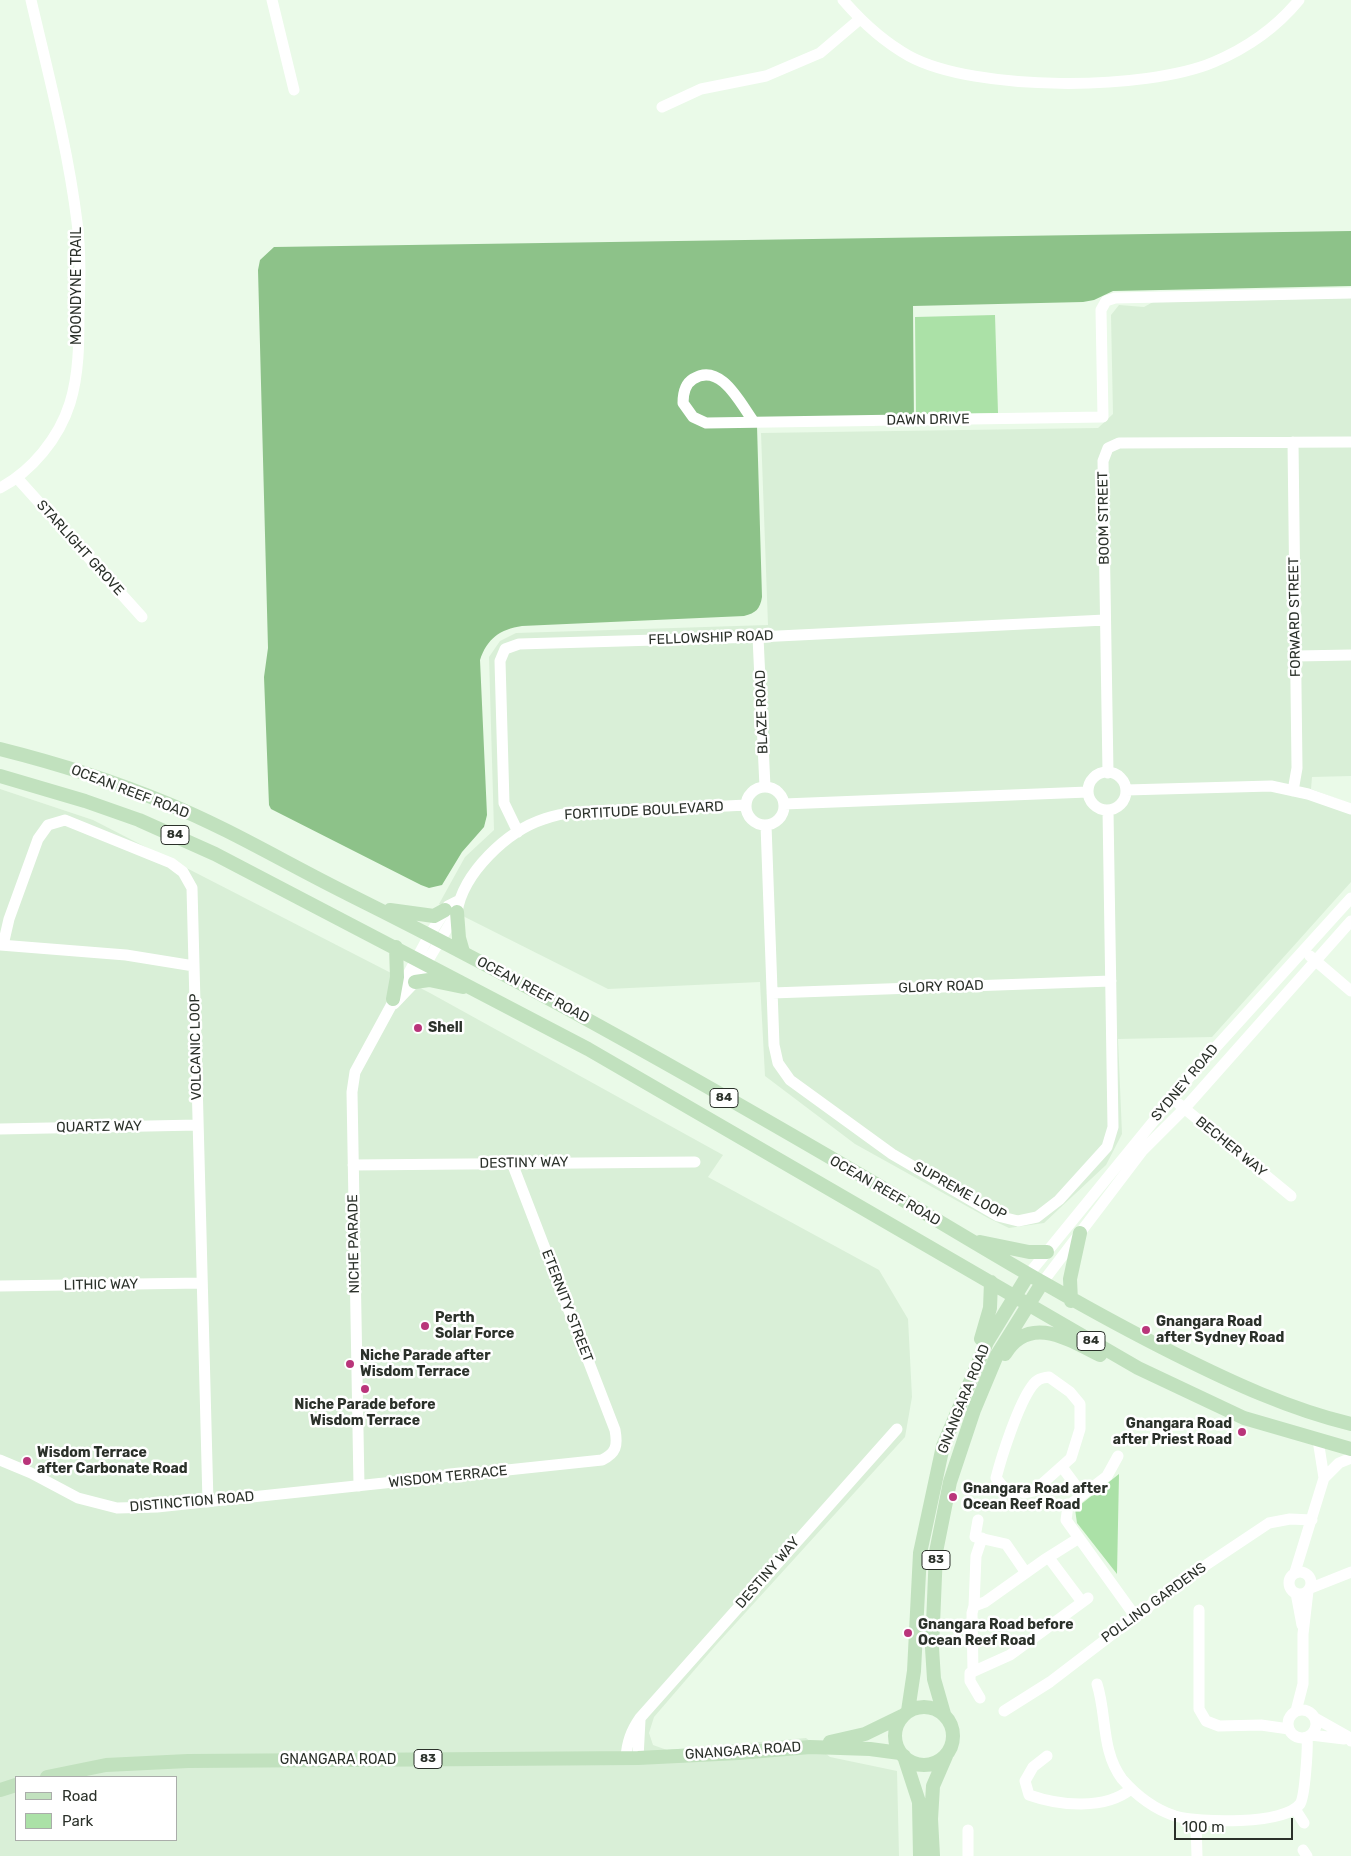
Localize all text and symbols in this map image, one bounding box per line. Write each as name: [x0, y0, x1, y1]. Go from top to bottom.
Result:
street label: MOONDYNE TRAIL: [69, 227, 85, 345]
street label: DAWN DRIVE: [886, 411, 970, 429]
street label: BOOM STREET: [1095, 471, 1113, 565]
street label: STARLIGHT GROVE: [33, 497, 127, 599]
street label: FORWARD STREET: [1286, 557, 1304, 677]
street label: FELLOWSHIP ROAD: [648, 627, 774, 649]
street label: BLAZE ROAD: [752, 670, 772, 754]
street label: OCEAN REEF ROAD: [69, 762, 191, 822]
street label: FORTITUDE BOULEVARD: [564, 798, 724, 824]
road number: 84: [161, 826, 189, 844]
street label: OCEAN REEF ROAD: [474, 953, 592, 1027]
street label: GLORY ROAD: [898, 977, 984, 997]
street label: VOLCANIC LOOP: [187, 994, 205, 1100]
place label: Shell: [428, 1020, 463, 1036]
marker: Shell: [412, 1022, 424, 1034]
street label: SYDNEY ROAD: [1148, 1041, 1222, 1125]
road number: 84: [710, 1088, 738, 1108]
street label: BECHER WAY: [1192, 1113, 1270, 1181]
street label: QUARTZ WAY: [56, 1118, 142, 1136]
street label: OCEAN REEF ROAD: [827, 1152, 943, 1230]
street label: DESTINY WAY: [479, 1154, 569, 1172]
street label: SUPREME LOOP: [911, 1158, 1009, 1224]
street label: NICHE PARADE: [345, 1194, 363, 1294]
street label: ETERNITY STREET: [538, 1247, 596, 1365]
street label: LITHIC WAY: [64, 1276, 138, 1294]
place label: Perth Solar Force: [435, 1310, 514, 1342]
place label: Gnangara Road after Sydney Road: [1156, 1314, 1284, 1346]
marker: Perth Solar Force: [419, 1320, 431, 1332]
marker: Gnangara Road after Sydney Road: [1140, 1324, 1152, 1336]
road number: 84: [1077, 1332, 1105, 1350]
street label: GNANGARA ROAD: [934, 1342, 994, 1456]
place label: Niche Parade after Wisdom Terrace: [360, 1348, 491, 1380]
marker: Niche Parade after Wisdom Terrace: [344, 1358, 356, 1370]
marker: Niche Parade before Wisdom Terrace: [359, 1383, 371, 1395]
place label: Niche Parade before Wisdom Terrace: [294, 1397, 436, 1430]
place label: Gnangara Road after Priest Road: [1113, 1416, 1232, 1448]
marker: Gnangara Road after Priest Road: [1236, 1426, 1248, 1438]
place label: Wisdom Terrace after Carbonate Road: [37, 1445, 188, 1478]
marker: Wisdom Terrace after Carbonate Road: [21, 1455, 33, 1467]
street label: WISDOM TERRACE: [388, 1462, 508, 1492]
place label: Gnangara Road after Ocean Reef Road: [963, 1481, 1108, 1514]
street label: DISTINCTION ROAD: [129, 1488, 255, 1516]
marker: Gnangara Road after Ocean Reef Road: [947, 1491, 959, 1503]
street label: DESTINY WAY: [732, 1534, 804, 1612]
road number: 83: [922, 1550, 950, 1570]
street label: POLLINO GARDENS: [1098, 1559, 1210, 1647]
place label: Gnangara Road before Ocean Reef Road: [918, 1617, 1074, 1650]
marker: Gnangara Road before Ocean Reef Road: [902, 1627, 914, 1639]
street label: GNANGARA ROAD: [684, 1739, 802, 1763]
road number: 83: [414, 1750, 442, 1768]
street label: GNANGARA ROAD: [280, 1752, 396, 1768]
legend: [15, 1776, 178, 1841]
text: Road: [62, 1787, 98, 1805]
scale bar: [1176, 1808, 1295, 1840]
text: Park: [62, 1812, 93, 1830]
text: 100 m: [1182, 1818, 1224, 1836]

